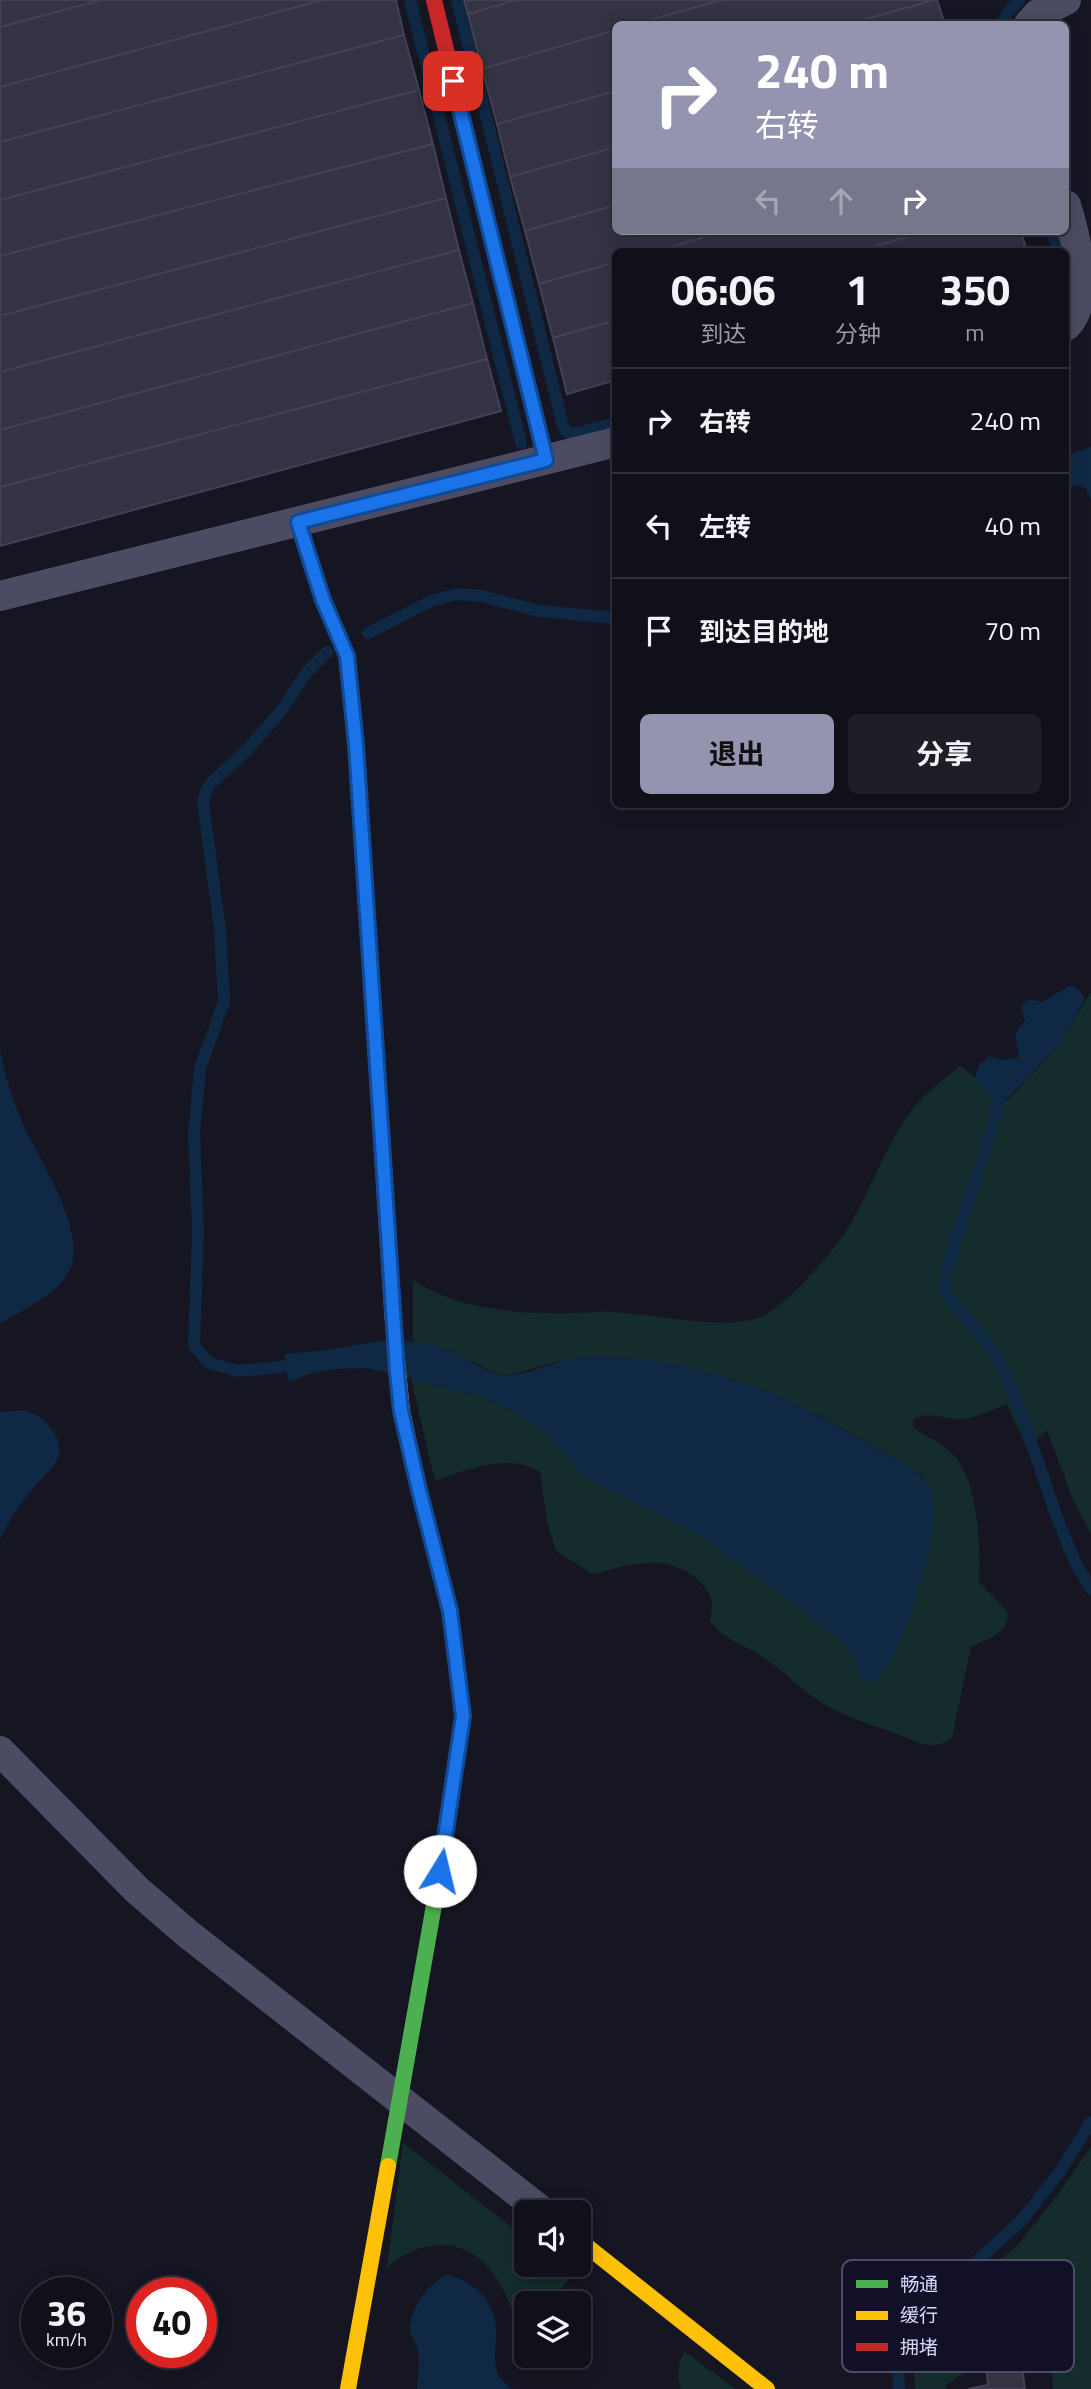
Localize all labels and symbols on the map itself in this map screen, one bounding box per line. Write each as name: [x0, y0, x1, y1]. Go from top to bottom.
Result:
pin: [423, 51, 483, 111]
position arrow: [403, 1834, 477, 1908]
legend: [842, 2260, 1074, 2372]
text: 畅通: [900, 2269, 938, 2298]
speed limit sign: 40: [126, 2277, 217, 2368]
text: 缓行: [900, 2300, 938, 2329]
text: 拥堵: [900, 2332, 938, 2361]

